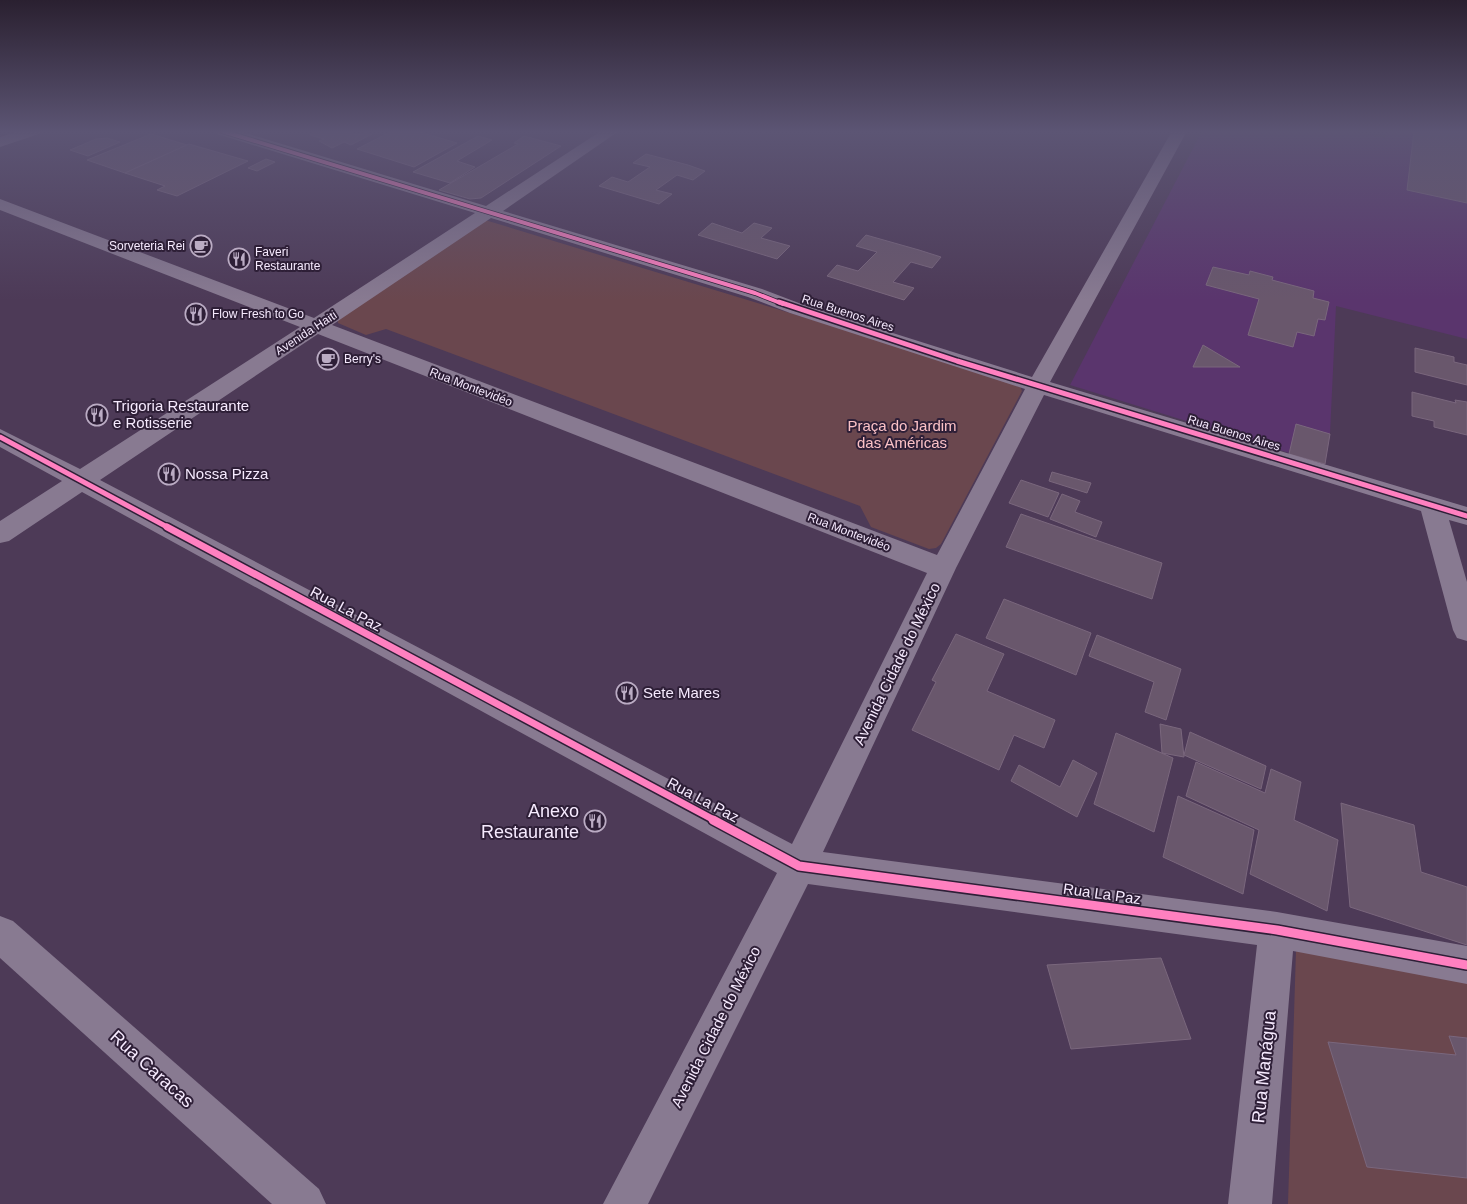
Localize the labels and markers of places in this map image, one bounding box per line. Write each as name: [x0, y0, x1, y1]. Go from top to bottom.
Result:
cafe icon: Sorveteria Rei: [189, 234, 213, 258]
place label: Sorveteria Rei: [109, 239, 185, 253]
place label: Faveri Restaurante: [255, 245, 321, 273]
restaurant icon: Faveri Restaurante: [227, 247, 251, 271]
restaurant icon: Flow Fresh to Go: [184, 302, 208, 326]
place label: Flow Fresh to Go: [212, 307, 304, 321]
cafe icon: Berry's: [316, 347, 340, 371]
place label: Berry's: [344, 352, 381, 366]
place label: Trigoria Restaurante e Rotisserie: [113, 397, 249, 431]
restaurant icon: Trigoria Restaurante e Rotisserie: [85, 403, 109, 427]
restaurant icon: Nossa Pizza: [157, 462, 181, 486]
place label: Nossa Pizza: [185, 465, 269, 482]
restaurant icon: Sete Mares: [615, 681, 639, 705]
place label: Sete Mares: [643, 684, 720, 701]
place label: Anexo Restaurante: [481, 801, 579, 842]
restaurant icon: Anexo Restaurante: [583, 809, 607, 833]

